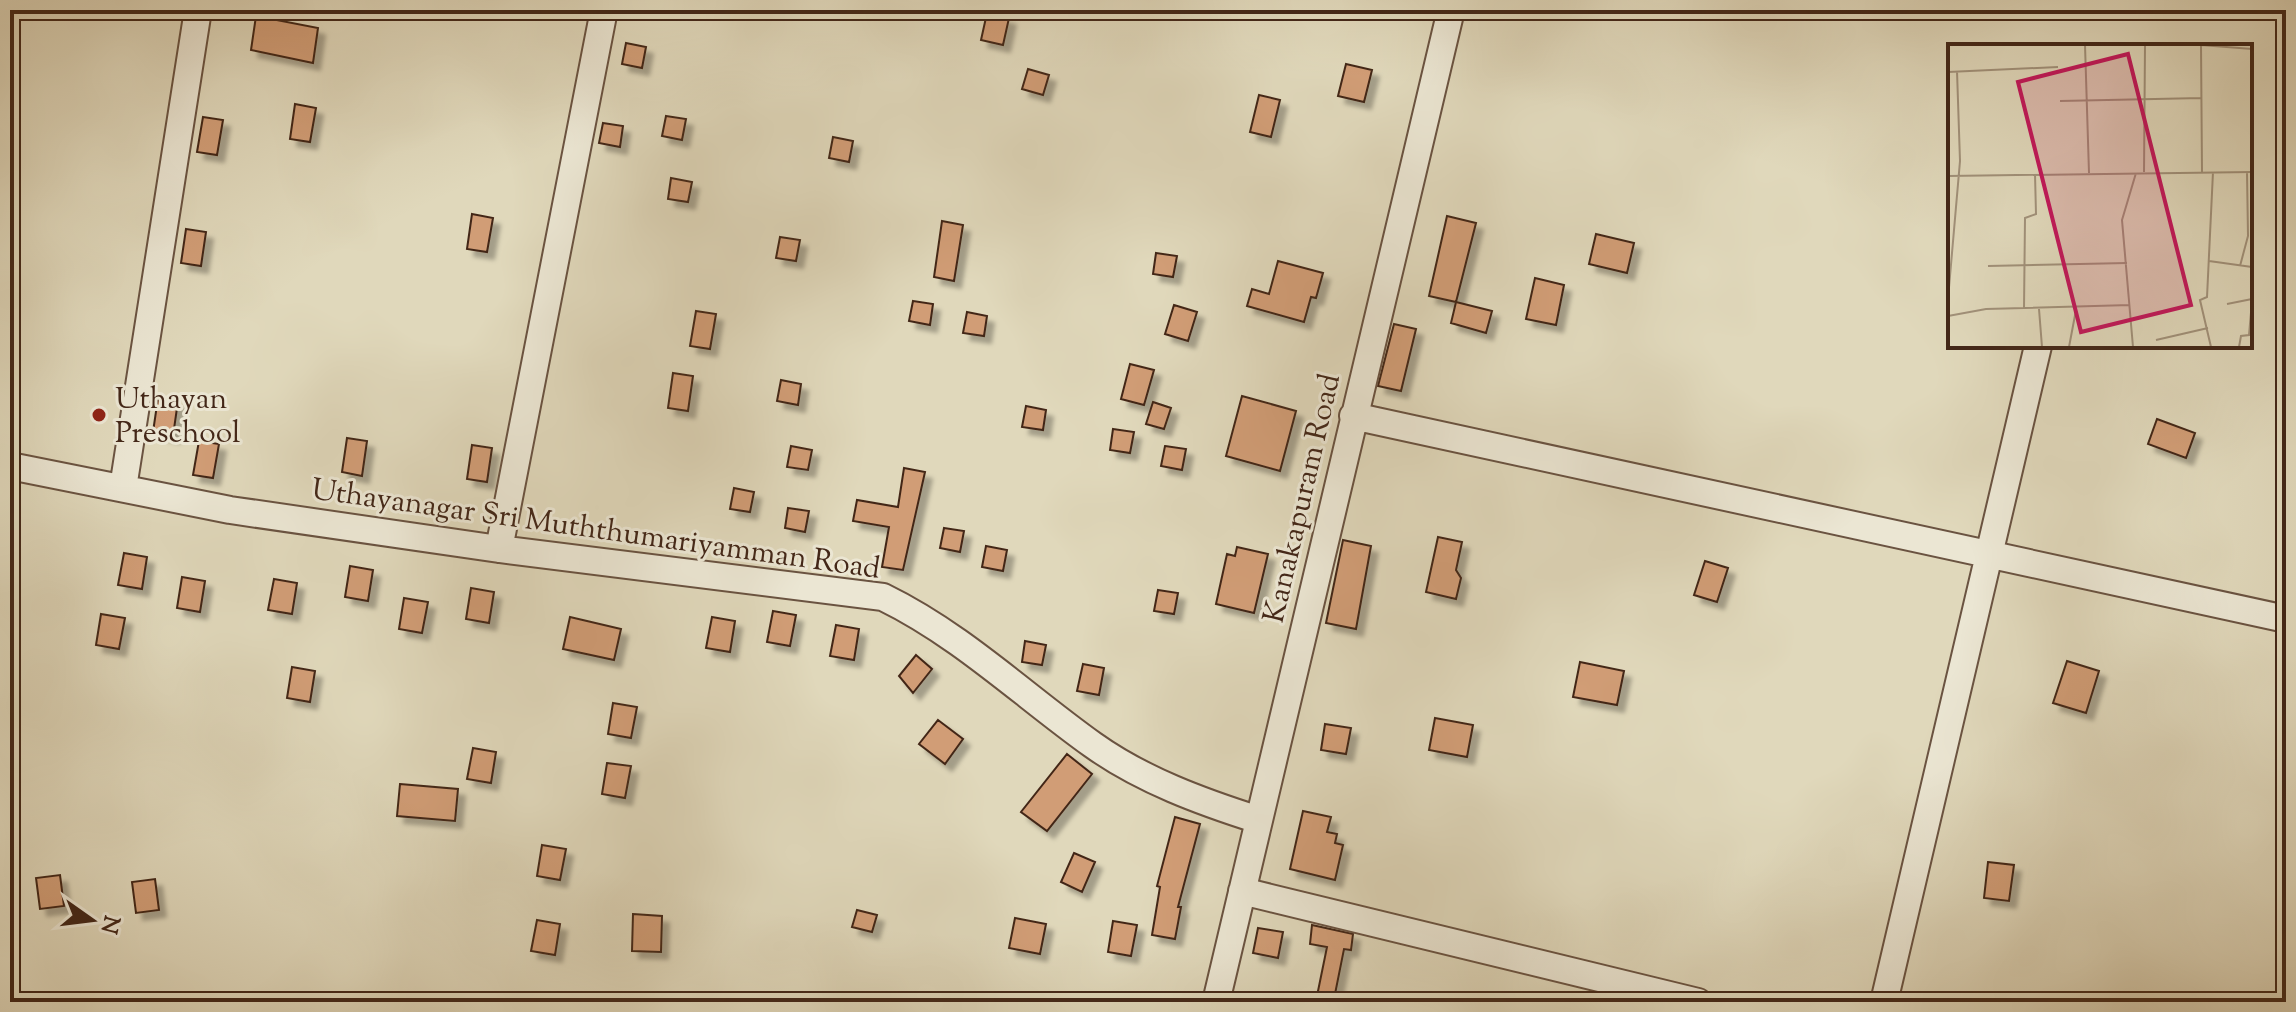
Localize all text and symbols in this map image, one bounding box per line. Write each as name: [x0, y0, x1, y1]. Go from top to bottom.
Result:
inset map: [1948, 44, 2252, 348]
street label: Kanakapuram Road: [1254, 370, 1353, 627]
place label: Uthayan Preschool: [115, 379, 240, 456]
marker: Uthayan Preschool: [90, 406, 108, 424]
street label: Uthayanagar Sri Muththumariyamman Road: [309, 469, 883, 592]
north arrow: [52, 880, 132, 960]
text: N: [91, 912, 126, 937]

